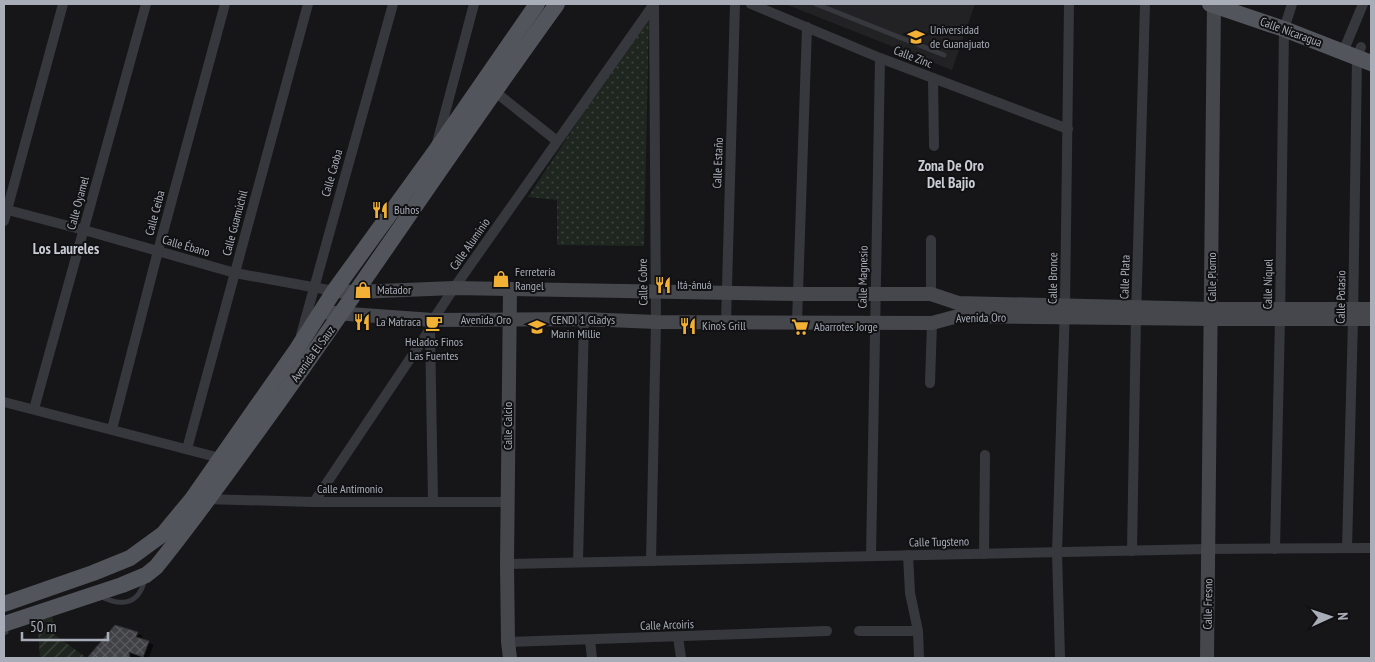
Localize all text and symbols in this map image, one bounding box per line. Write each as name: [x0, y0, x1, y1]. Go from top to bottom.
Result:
street label: Calle Nicaragua: [1258, 13, 1324, 50]
place label: Universidad de Guanajuato: [930, 22, 990, 51]
school or university icon: Universidad de Guanajuato: [906, 27, 926, 47]
street label: Calle Zinc: [892, 42, 935, 71]
street label: Calle Estaño: [709, 137, 726, 189]
street label: Calle Caoba: [318, 147, 345, 198]
district label: Zona De Oro Del Bajio: [918, 156, 984, 192]
street label: Calle Oyamel: [63, 174, 92, 231]
street label: Calle Guamúchil: [219, 188, 250, 257]
street label: Calle Ceiba: [141, 189, 168, 237]
restaurant icon: Buhos: [370, 200, 390, 220]
place label: Buhos: [394, 202, 419, 217]
street label: Calle Aluminio: [446, 215, 493, 273]
street label: Calle Ébano: [161, 232, 212, 259]
district label: Los Laureles: [33, 239, 99, 258]
street label: Calle Magnesio: [854, 245, 871, 309]
street label: Calle Bronce: [1045, 252, 1060, 304]
street label: Calle Plomo: [1204, 252, 1219, 302]
street label: Calle Plata: [1116, 254, 1133, 299]
street label: Calle Cobre: [635, 258, 650, 306]
street label: Calle Níquel: [1260, 258, 1275, 309]
place label: Ferretería Rangel: [515, 264, 555, 293]
shop icon: Ferretería Rangel: [491, 269, 511, 289]
street label: Calle Potasio: [1333, 270, 1348, 324]
restaurant icon: Itá-ánuá: [653, 275, 673, 295]
place label: Itá-ánuá: [677, 277, 712, 292]
shop icon: Matador: [353, 280, 373, 300]
place label: Matador: [377, 282, 412, 297]
street label: Avenida Oro: [956, 310, 1006, 325]
restaurant icon: La Matraca: [352, 312, 372, 332]
street label: Avenida Oro: [461, 312, 511, 327]
place label: CENDI 1 Gladys Marin Millie: [551, 312, 615, 341]
cafe icon: Helados Finos Las Fuentes: [424, 313, 444, 333]
place label: La Matraca: [376, 314, 421, 329]
restaurant icon: Kino’s Grill: [678, 316, 698, 336]
school or university icon: CENDI 1 Gladys Marin Millie: [527, 317, 547, 337]
supermarket icon: Abarrotes Jorge: [790, 317, 810, 337]
place label: Kino’s Grill: [702, 318, 746, 333]
place label: Abarrotes Jorge: [814, 319, 878, 334]
street label: Avenida El Sauz: [287, 323, 338, 385]
place label: Helados Finos Las Fuentes: [405, 334, 463, 363]
street label: Calle Calcio: [500, 402, 515, 450]
street label: Calle Antimonio: [317, 481, 383, 496]
street label: Calle Tugsteno: [909, 533, 969, 550]
street label: Calle Fresno: [1200, 578, 1215, 630]
north arrow: [1305, 592, 1355, 642]
scale bar: [22, 610, 109, 642]
text: N: [1334, 612, 1352, 621]
street label: Calle Arcoiris: [640, 616, 694, 633]
text: 50 m: [30, 617, 56, 636]

